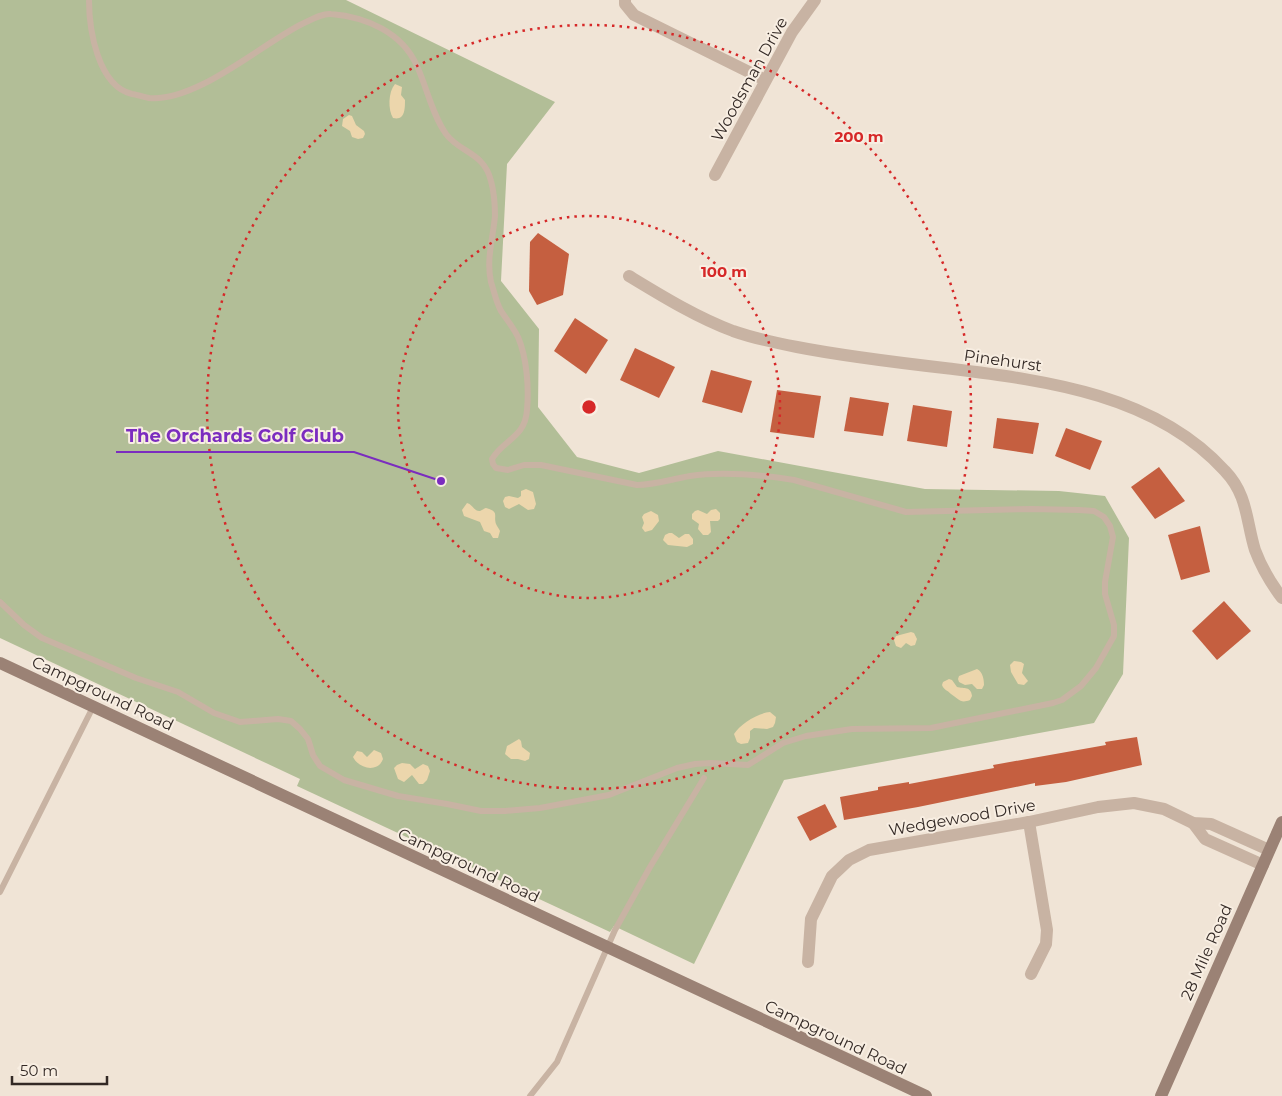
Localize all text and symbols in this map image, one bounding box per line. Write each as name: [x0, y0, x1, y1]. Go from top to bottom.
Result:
street label: Woodsman Drive: [707, 14, 791, 145]
text: 200 m: [834, 127, 884, 146]
text: 100 m: [701, 262, 747, 281]
street label: Pinehurst: [963, 346, 1044, 375]
centre of rings: [580, 398, 598, 416]
callout: The Orchards Golf Club: [116, 419, 354, 452]
text: The Orchards Golf Club: [126, 425, 344, 447]
street label: Campground Road: [29, 652, 177, 735]
street label: Wedgewood Drive: [887, 795, 1037, 840]
street label: Campground Road: [395, 824, 543, 907]
street label: 28 Mile Road: [1177, 901, 1236, 1003]
street label: Campground Road: [762, 996, 910, 1079]
scale bar: [12, 1054, 108, 1086]
text: 50 m: [20, 1061, 58, 1080]

